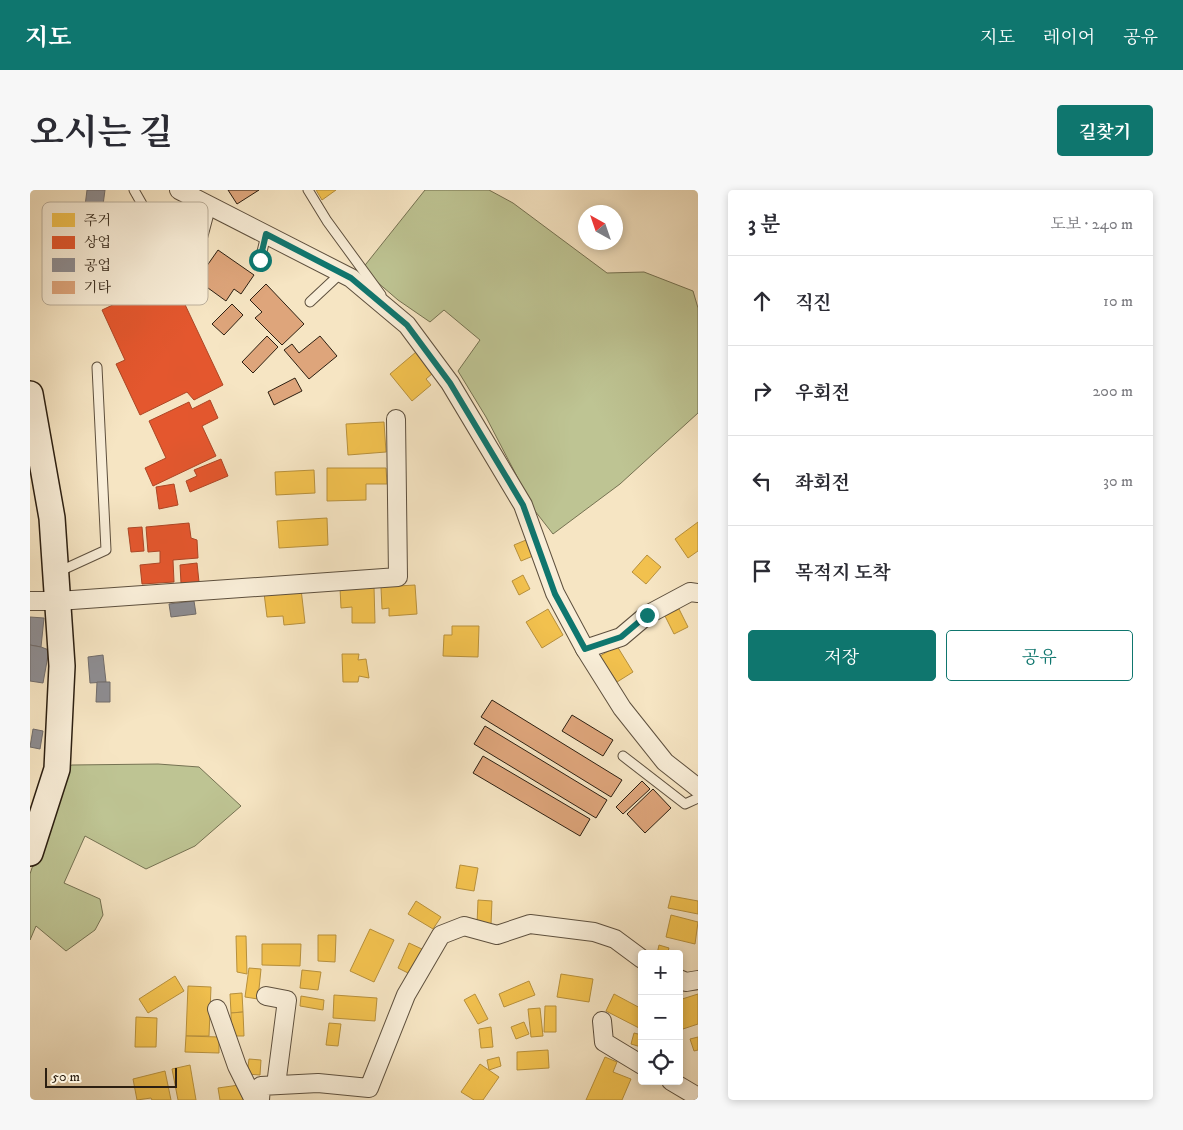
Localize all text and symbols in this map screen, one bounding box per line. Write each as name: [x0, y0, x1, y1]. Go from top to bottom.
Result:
text: 지도: [25, 23, 71, 53]
text: 지도: [980, 27, 1015, 49]
text: 레이어: [1043, 27, 1095, 49]
text: 공유: [1123, 27, 1158, 49]
button: 길찾기: [1057, 105, 1153, 156]
text: 오시는 길: [30, 112, 173, 156]
legend: [42, 202, 208, 305]
north arrow: [578, 205, 623, 250]
text: 주거: [84, 212, 111, 230]
text: 3 분: [748, 212, 781, 238]
text: 도보 · 240 m: [1050, 214, 1133, 234]
text: 상업: [84, 234, 111, 252]
route start: [249, 249, 272, 272]
text: 공업: [84, 257, 111, 275]
text: 기타: [84, 279, 112, 297]
icon: ahead: [748, 287, 776, 315]
text: 10 m: [1103, 291, 1133, 311]
text: 직진: [795, 292, 832, 315]
icon: right: [748, 377, 776, 405]
text: 200 m: [1092, 381, 1133, 401]
text: 우회전: [795, 382, 850, 405]
icon: left: [748, 467, 776, 495]
text: 30 m: [1103, 471, 1133, 491]
text: 좌회전: [795, 472, 850, 495]
icon: arrive: [748, 557, 776, 585]
text: 목적지 도착: [795, 562, 891, 585]
route end: [636, 604, 659, 627]
button: 저장: [748, 630, 936, 681]
button: 공유: [946, 630, 1133, 681]
map controls: [638, 950, 683, 1085]
button: +: [638, 950, 683, 995]
button: −: [638, 995, 683, 1040]
button: locate: [638, 1040, 683, 1085]
scale bar: [45, 1065, 178, 1088]
text: 50 m: [52, 1068, 80, 1086]

